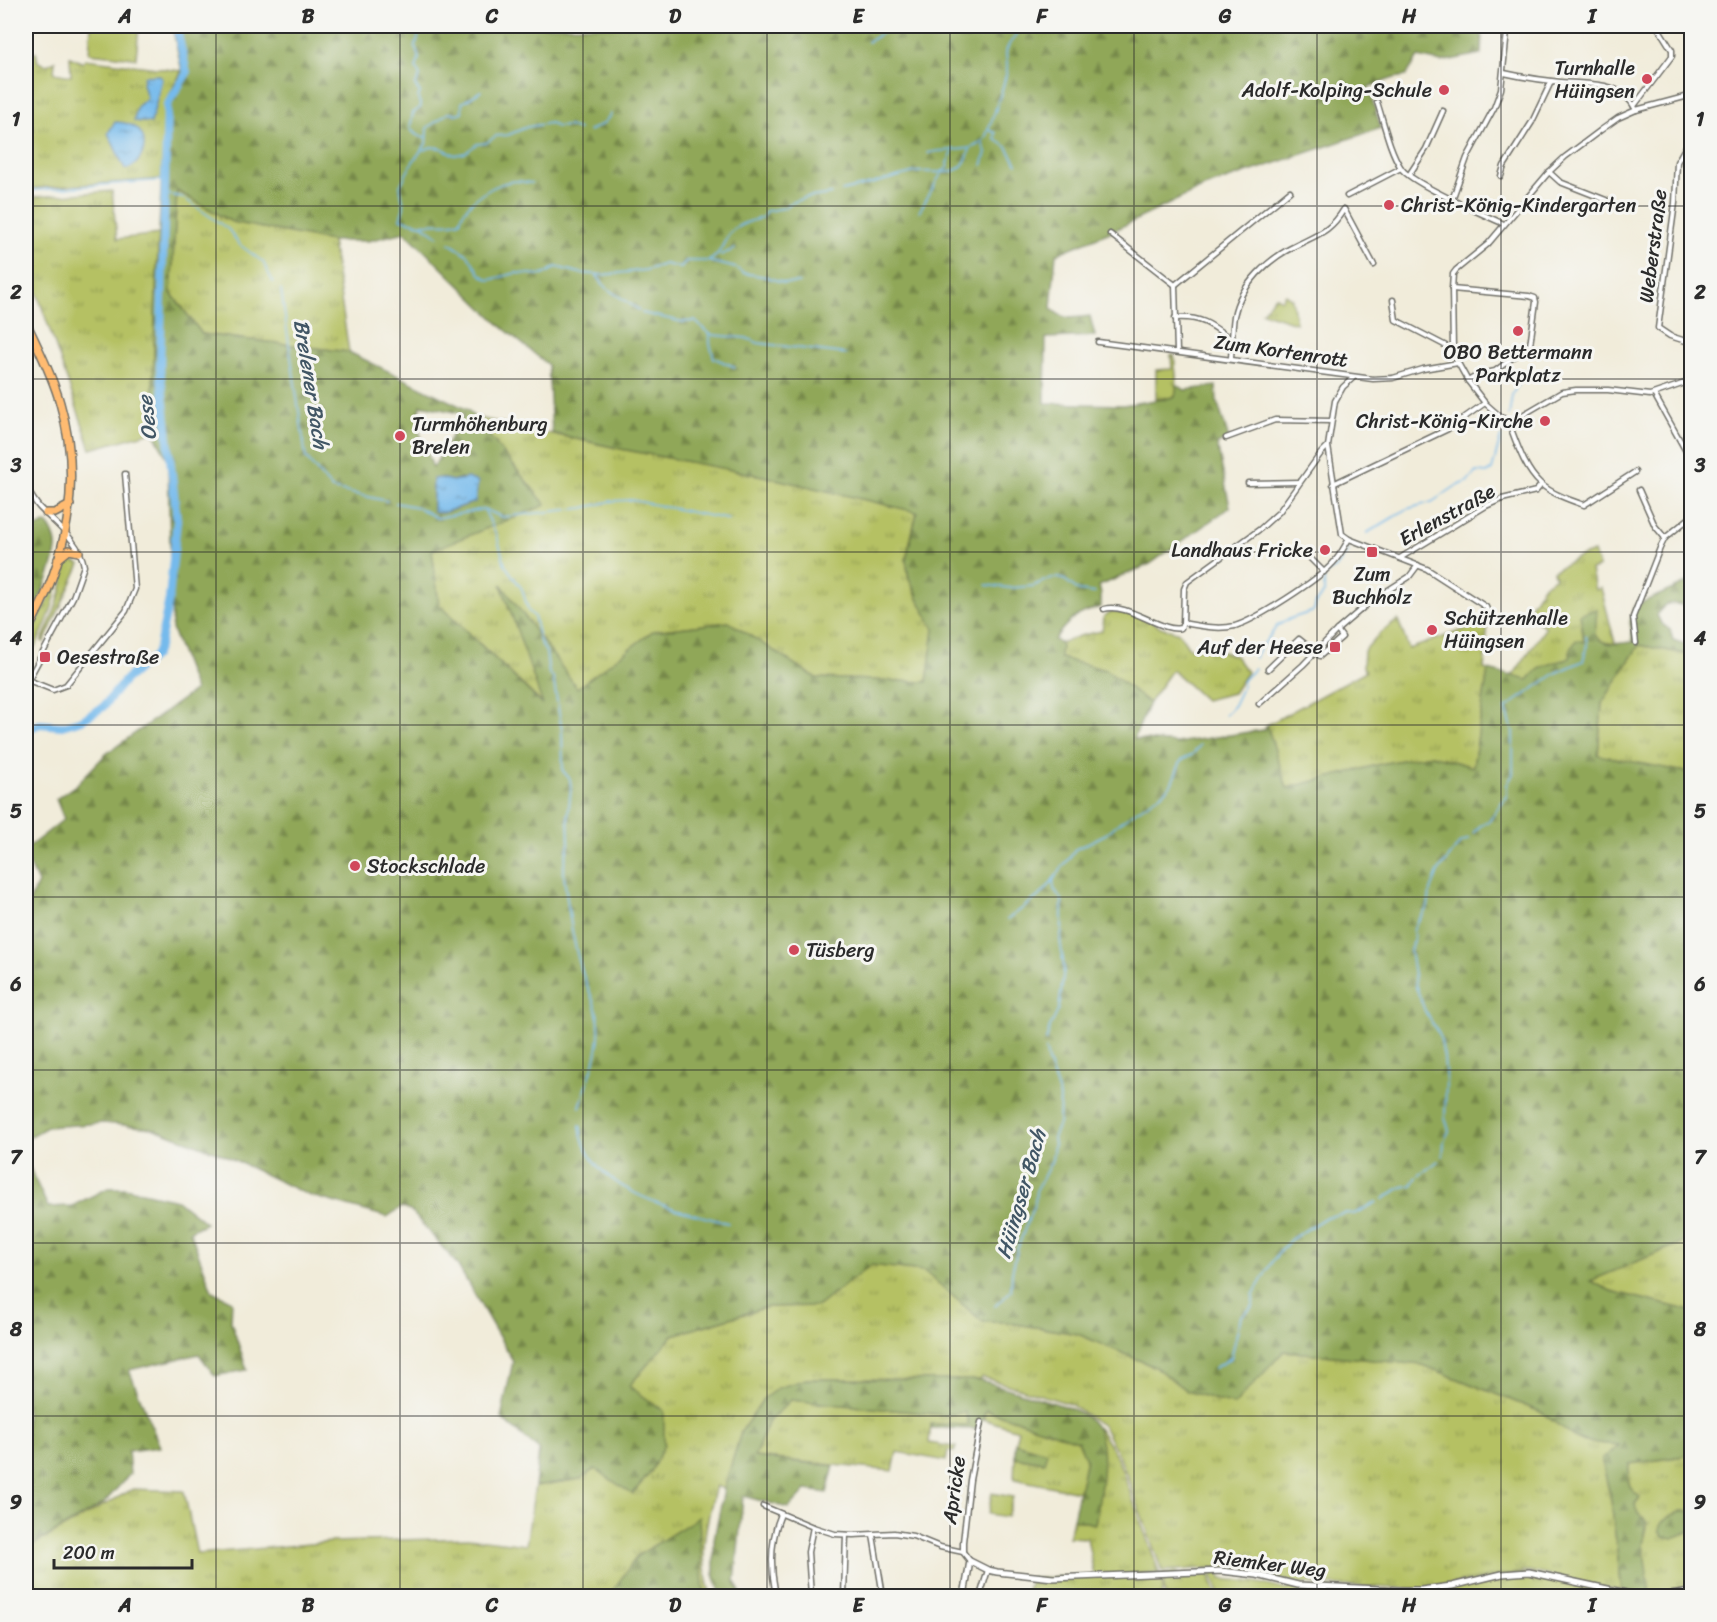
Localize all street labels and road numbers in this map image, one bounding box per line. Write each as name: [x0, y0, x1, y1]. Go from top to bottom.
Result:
street label: Weberstraße: [1629, 187, 1677, 305]
street label: Zum Kortenrott: [1212, 324, 1351, 378]
street label: Erlenstraße: [1392, 474, 1502, 556]
street label: Apricke: [932, 1454, 976, 1527]
street label: Riemker Weg: [1212, 1540, 1328, 1588]

